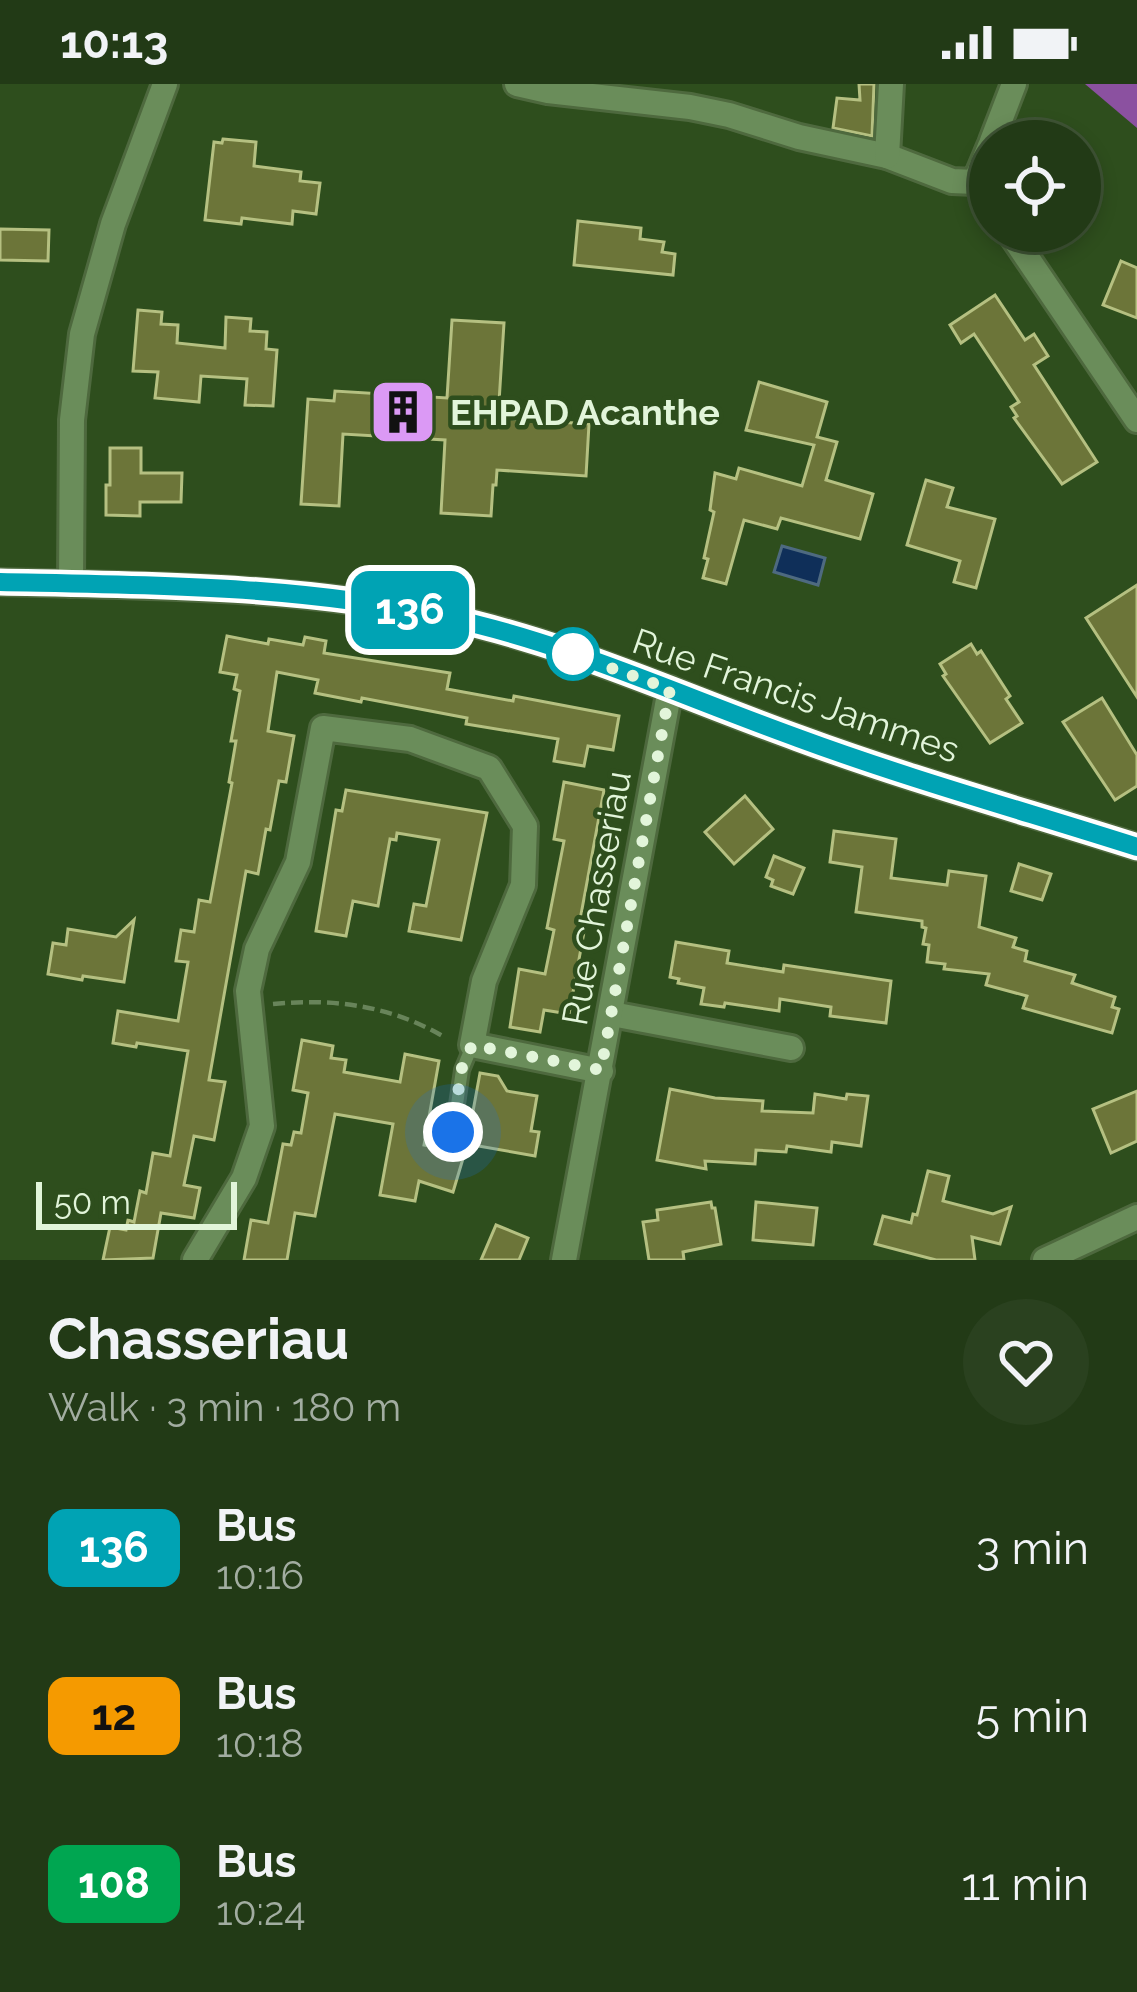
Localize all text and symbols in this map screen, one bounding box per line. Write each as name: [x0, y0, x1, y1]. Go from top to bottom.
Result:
text: 10:13: [60, 16, 168, 69]
map controls: [969, 120, 1101, 252]
button: locate: [969, 120, 1101, 252]
building icon: EHPAD Acanthe: [368, 377, 438, 447]
place label: EHPAD Acanthe: [450, 391, 720, 433]
line badge: 136: [341, 571, 479, 649]
text: 136: [375, 585, 445, 634]
street label: Rue Francis Jammes: [627, 619, 965, 771]
unlabelled marker: [548, 629, 598, 679]
street label: Rue Chasseriau: [553, 767, 639, 1029]
your location: [423, 1102, 483, 1162]
scale bar: [36, 1176, 237, 1229]
text: 50 m: [54, 1183, 131, 1222]
button: heart: [963, 1299, 1089, 1425]
text: Chasseriau: [48, 1305, 349, 1372]
text: Walk · 3 min · 180 m: [48, 1384, 401, 1430]
text: Bus: [216, 1499, 297, 1552]
text: 3 min: [976, 1522, 1089, 1575]
text: 136: [79, 1523, 149, 1572]
text: 10:16: [216, 1552, 304, 1598]
text: Bus: [216, 1667, 297, 1720]
text: 5 min: [976, 1690, 1089, 1743]
text: 12: [92, 1691, 136, 1740]
text: 10:18: [216, 1720, 304, 1766]
text: Bus: [216, 1835, 297, 1888]
text: 11 min: [962, 1858, 1089, 1911]
text: 108: [78, 1859, 150, 1908]
text: 10:24: [216, 1888, 306, 1934]

